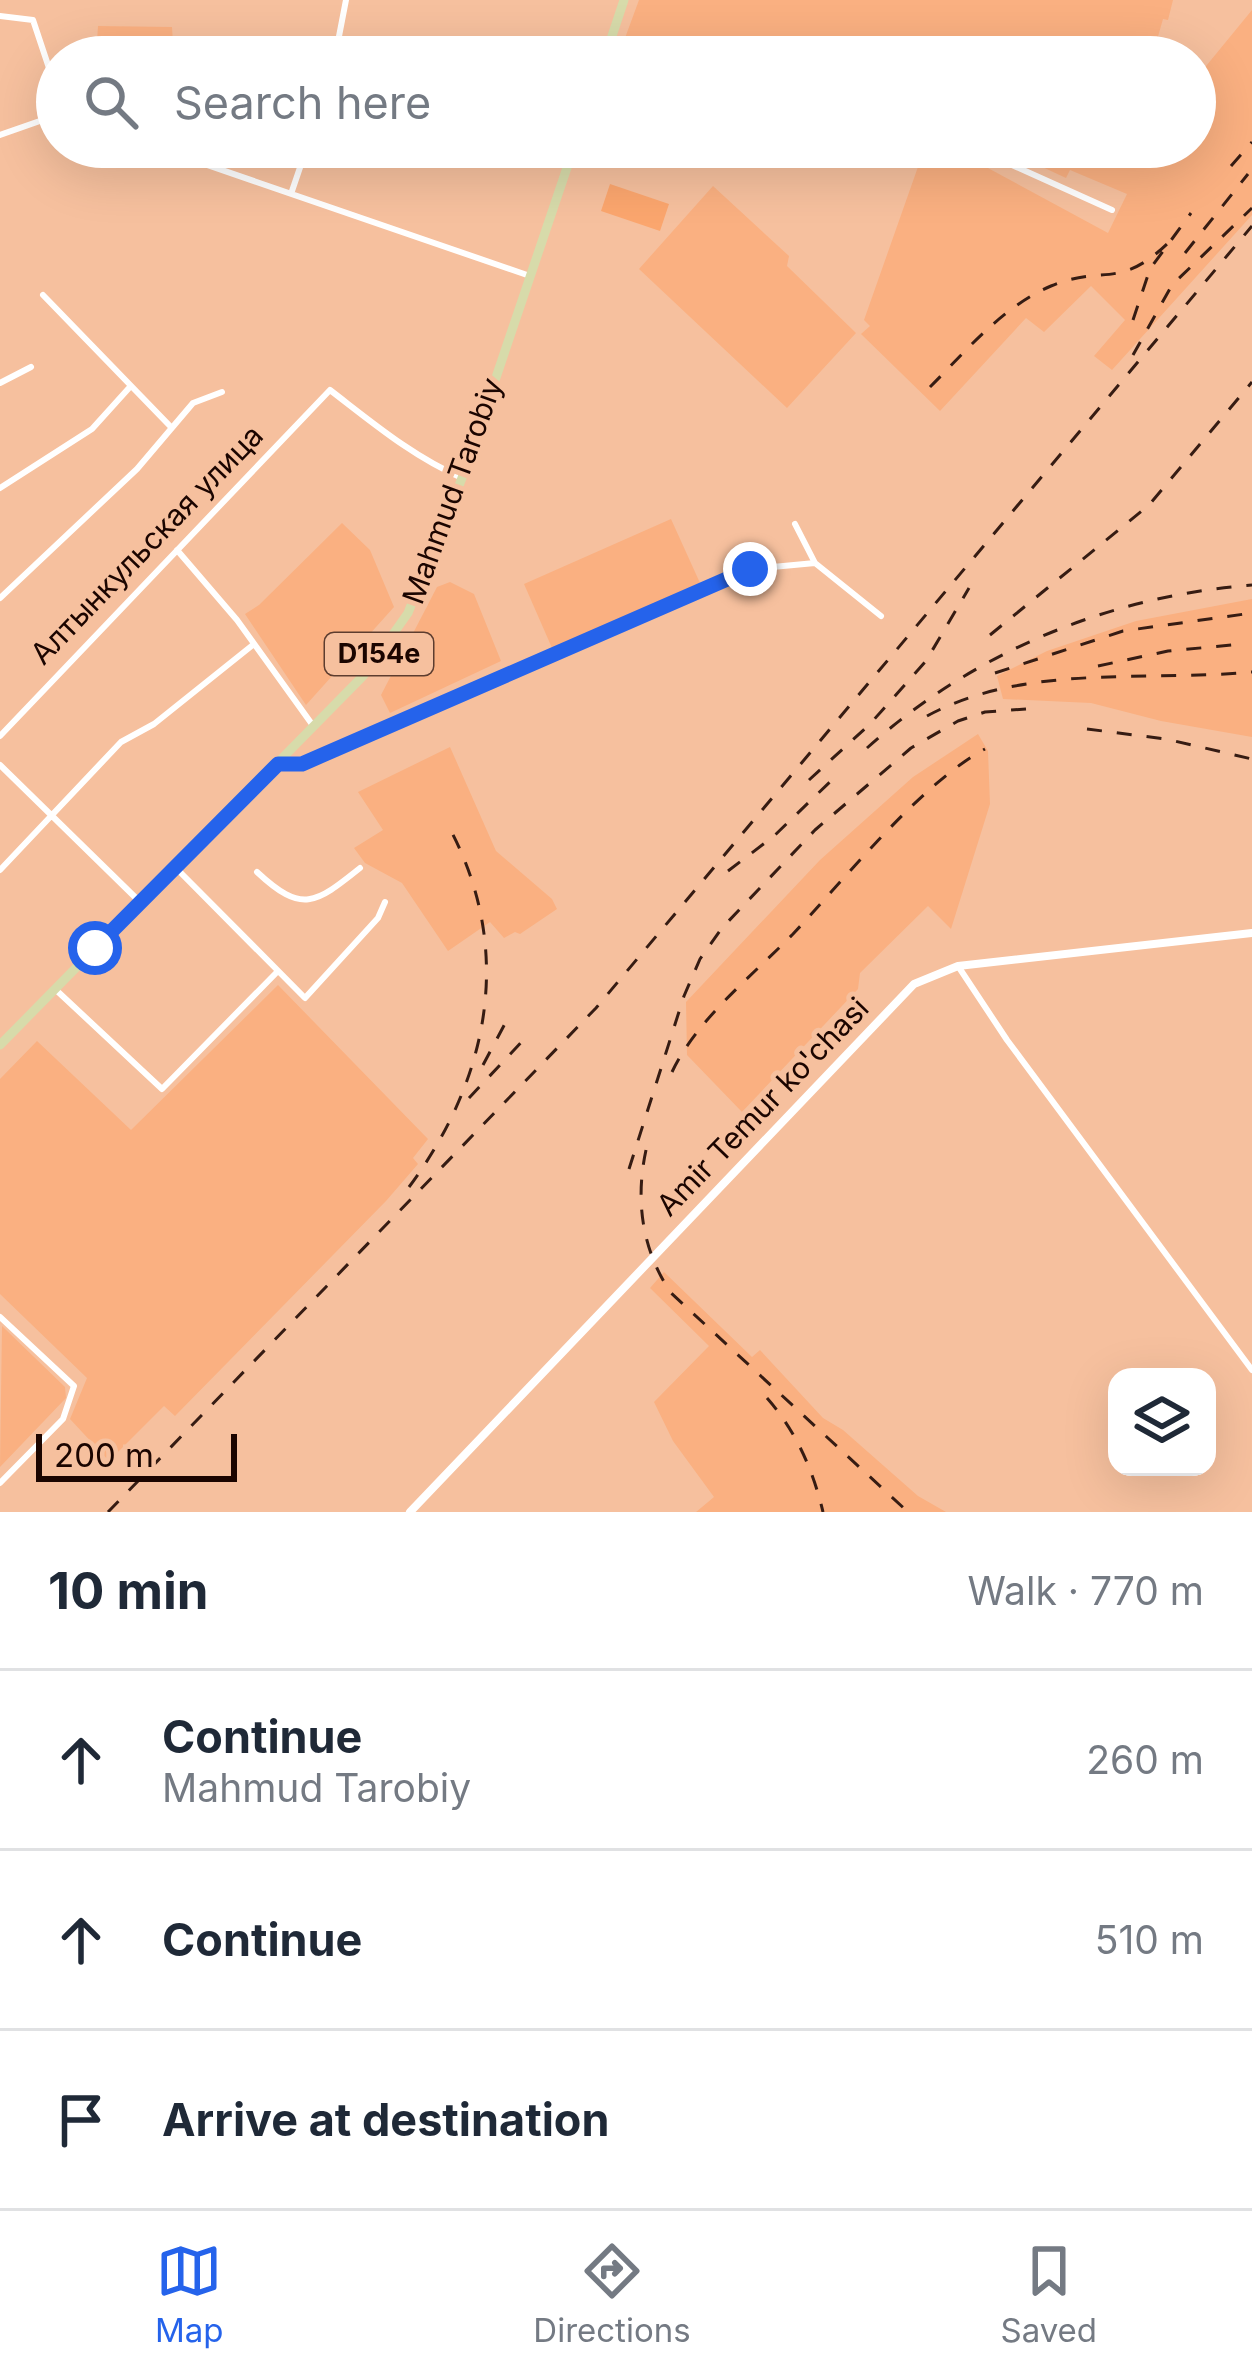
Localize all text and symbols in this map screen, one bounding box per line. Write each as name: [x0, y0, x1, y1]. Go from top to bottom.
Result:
search box: [36, 36, 1216, 168]
icon: search: [78, 69, 144, 135]
text: Search here: [174, 75, 431, 130]
street label: Mahmud Tarobiy: [394, 373, 510, 609]
street label: Алтынкульская улица: [23, 417, 270, 671]
route end: [723, 542, 777, 596]
road number: D154e: [325, 633, 433, 675]
route start: [68, 921, 122, 975]
street label: Amir Temur ko'chasi: [649, 990, 876, 1223]
map controls: [1108, 1368, 1216, 1476]
button: layers: [1108, 1368, 1216, 1476]
scale bar: [36, 1428, 237, 1481]
text: 200 m: [54, 1435, 154, 1475]
text: 10 min: [48, 1560, 209, 1621]
text: Walk · 770 m: [968, 1567, 1204, 1614]
text: Continue: [162, 1709, 362, 1764]
icon: ahead: [48, 1727, 114, 1793]
text: 260 m: [1086, 1736, 1204, 1783]
text: Mahmud Tarobiy: [162, 1764, 471, 1811]
icon: ahead: [48, 1907, 114, 1973]
text: Continue: [162, 1912, 362, 1967]
text: 510 m: [1095, 1916, 1204, 1963]
icon: arrive: [48, 2087, 114, 2153]
text: Arrive at destination: [162, 2092, 609, 2147]
tab: Map: [155, 2238, 223, 2350]
tab: Directions: [533, 2238, 691, 2350]
tab: Saved: [1000, 2238, 1097, 2350]

